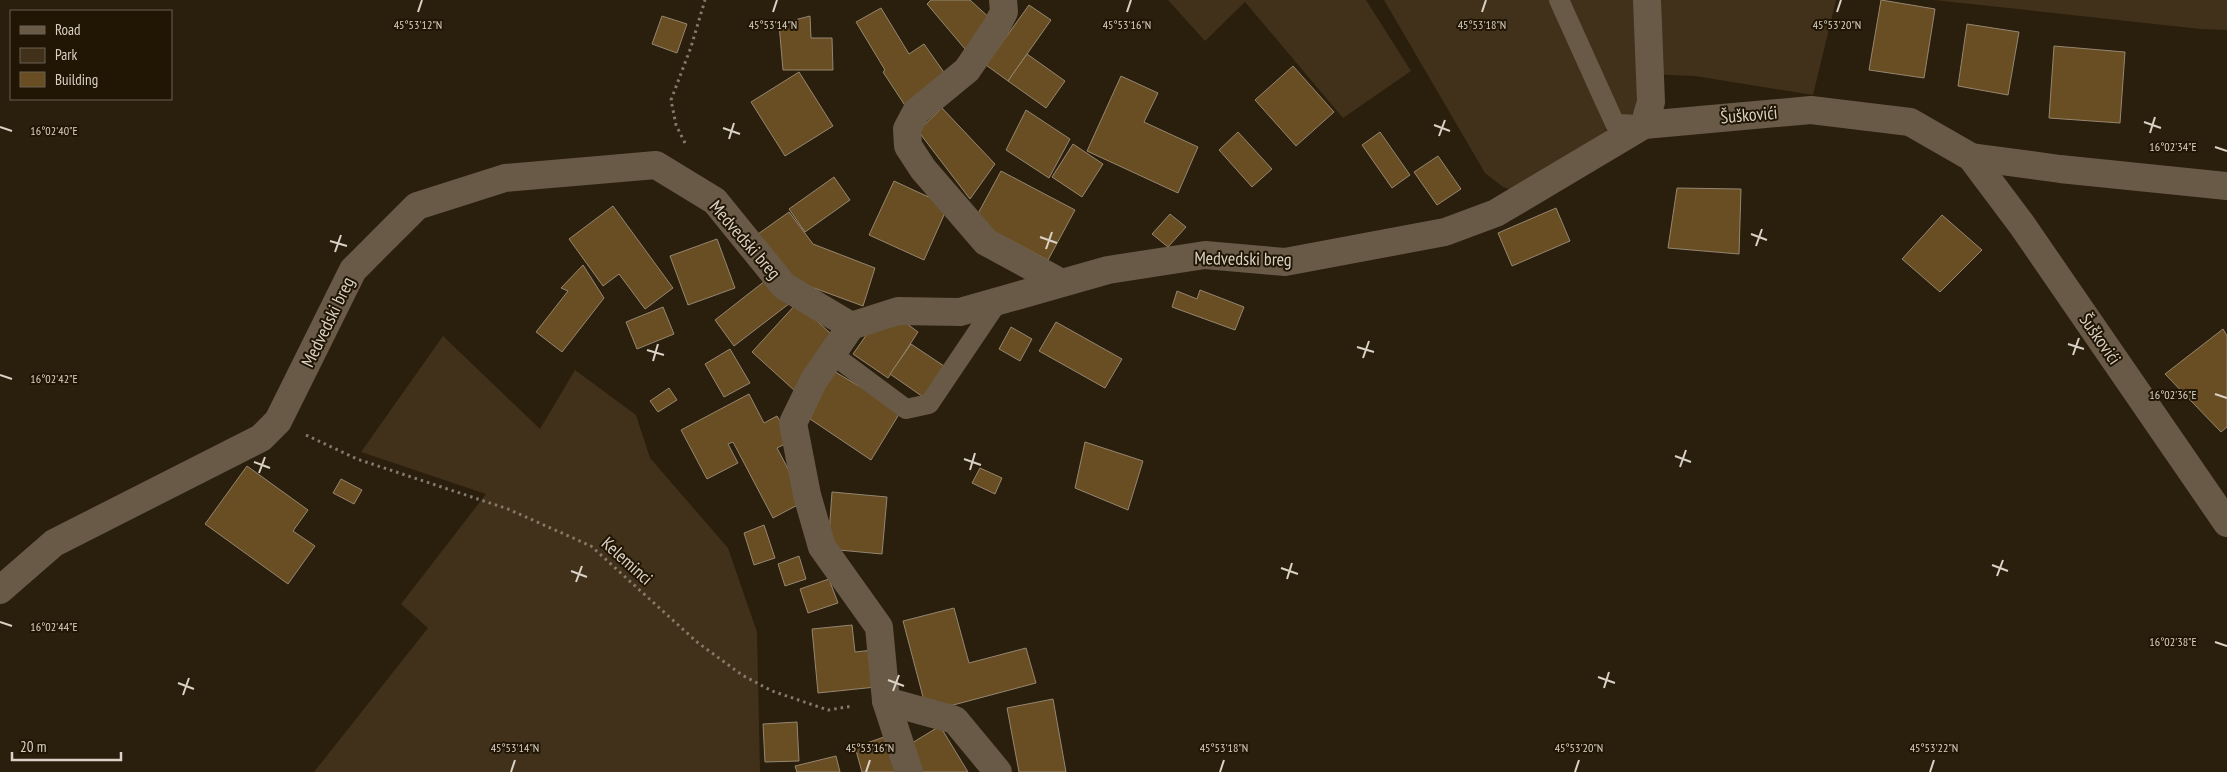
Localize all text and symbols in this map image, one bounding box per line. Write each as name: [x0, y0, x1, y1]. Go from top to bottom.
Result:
legend: [10, 10, 172, 100]
text: 45°53'12"N: [394, 17, 442, 32]
text: 45°53'14"N: [749, 17, 797, 32]
text: 45°53'16"N: [1103, 17, 1151, 32]
text: 45°53'18"N: [1458, 17, 1506, 32]
text: 45°53'20"N: [1813, 17, 1861, 32]
text: Road: [55, 20, 81, 39]
text: Park: [55, 45, 77, 64]
text: Building: [55, 70, 98, 89]
street label: Šuškovići: [1719, 101, 1778, 128]
text: 16°02'40"E: [30, 123, 78, 138]
text: 16°02'34"E: [2149, 139, 2197, 154]
street label: Medvedski breg: [705, 195, 786, 284]
street label: Medvedski breg: [1194, 246, 1292, 271]
street label: Medvedski breg: [296, 273, 359, 371]
street label: Šuškovići: [2075, 309, 2126, 369]
text: 16°02'42"E: [30, 371, 78, 386]
text: 16°02'36"E: [2149, 387, 2197, 402]
street label: Keleminci: [597, 532, 658, 590]
text: 16°02'44"E: [30, 619, 78, 634]
text: 16°02'38"E: [2149, 634, 2197, 649]
scale bar: [12, 730, 121, 762]
text: 20 m: [20, 737, 46, 756]
text: 45°53'14"N: [491, 740, 539, 755]
text: 45°53'16"N: [846, 740, 894, 755]
text: 45°53'18"N: [1200, 740, 1248, 755]
text: 45°53'20"N: [1555, 740, 1603, 755]
text: 45°53'22"N: [1910, 740, 1958, 755]

